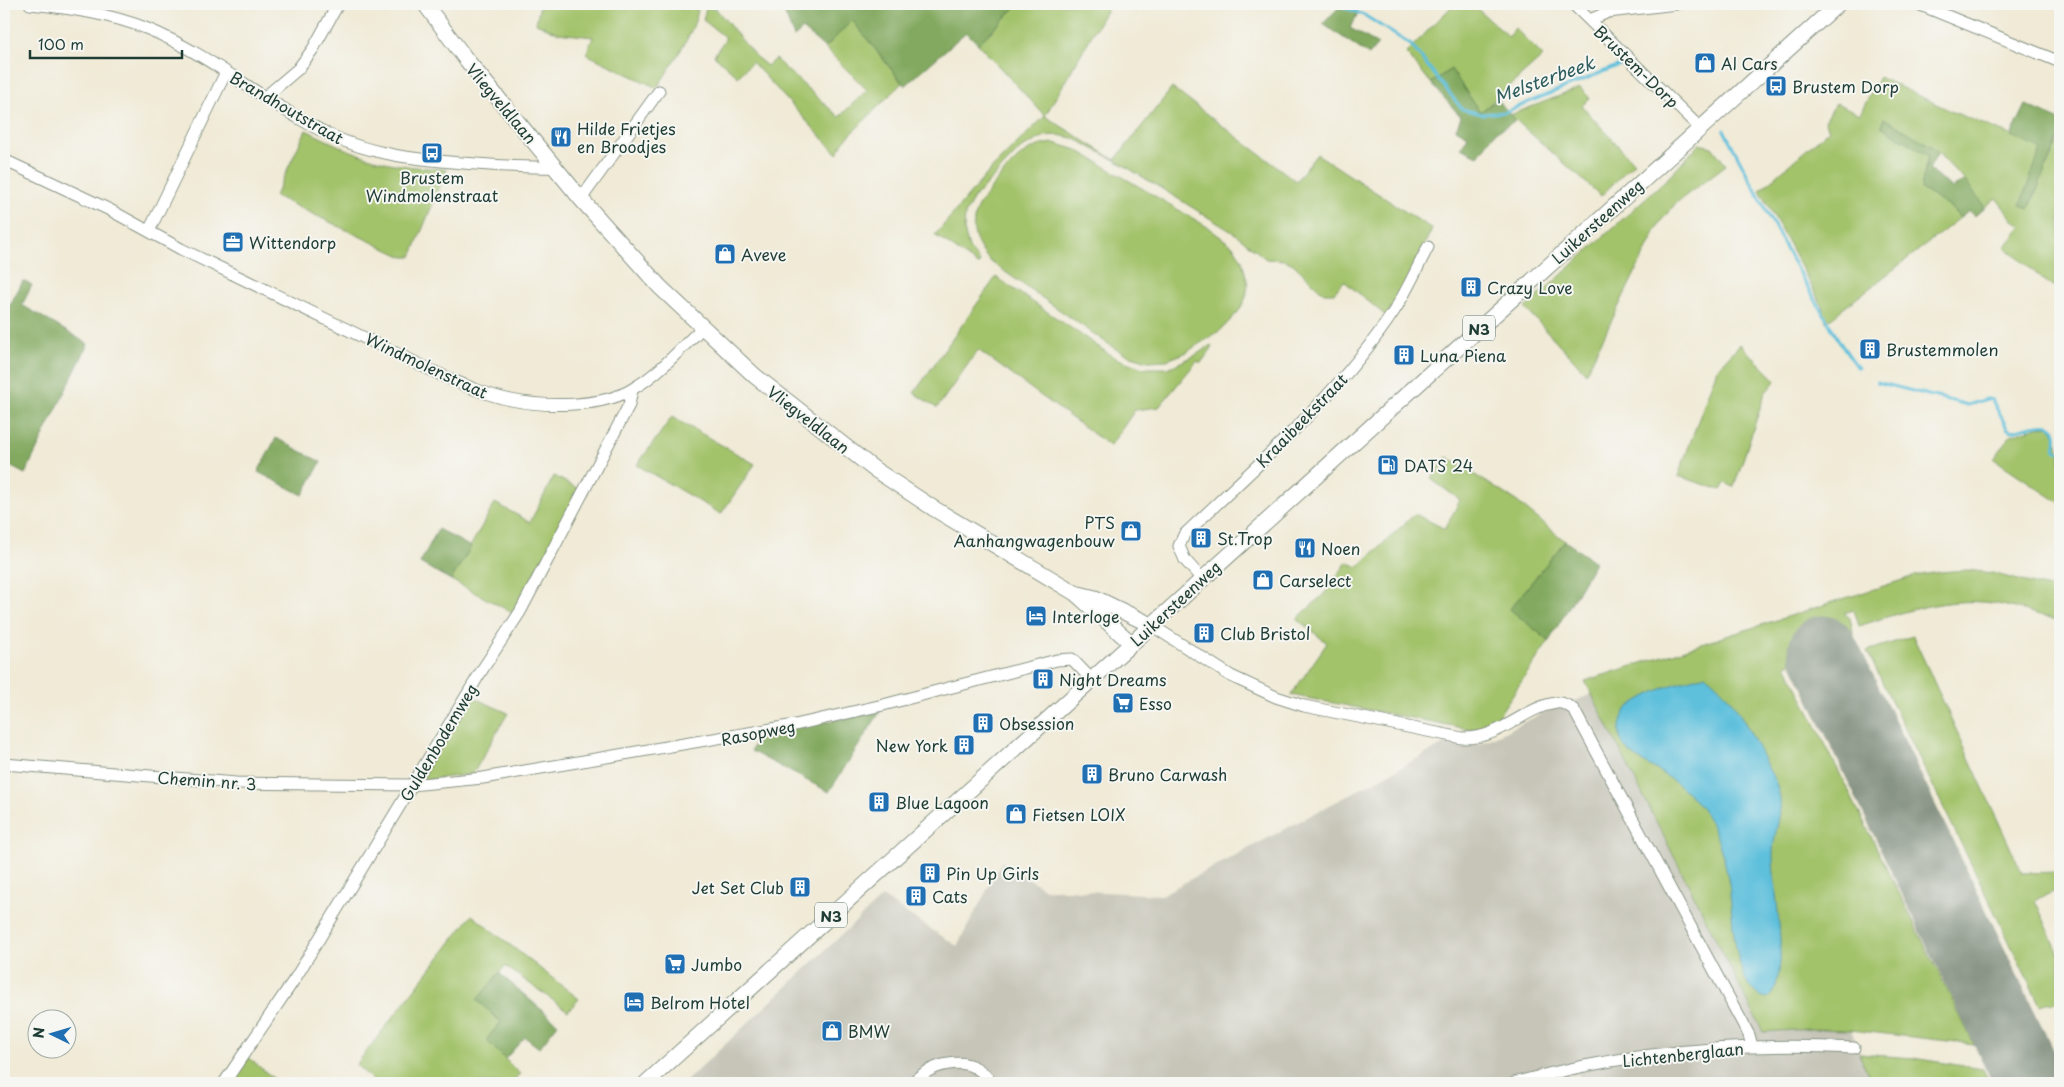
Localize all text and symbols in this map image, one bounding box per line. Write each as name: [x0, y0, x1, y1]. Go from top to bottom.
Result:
street label: Brustem-Dorp: [1589, 19, 1685, 113]
scale bar: [30, 28, 182, 60]
text: 100 m: [38, 32, 84, 55]
water label: Melsterbeek: [1490, 48, 1599, 110]
shop icon: Al Cars: [1693, 51, 1717, 75]
place label: Al Cars: [1721, 51, 1778, 75]
street label: Vliegveldlaan: [461, 58, 543, 148]
street label: Brandhoutstraat: [226, 65, 349, 150]
bus stop icon: Brustem Dorp: [1764, 74, 1788, 98]
place label: Brustem Dorp: [1792, 74, 1899, 98]
place label: Hilde Frietjes en Broodjes: [577, 116, 676, 158]
restaurant icon: Hilde Frietjes en Broodjes: [549, 125, 573, 149]
bus stop icon: Brustem Windmolenstraat: [420, 141, 444, 165]
place label: Brustem Windmolenstraat: [366, 165, 499, 207]
street label: Luikersteenweg: [1546, 173, 1648, 269]
office icon: Wittendorp: [221, 230, 245, 254]
place label: Wittendorp: [249, 230, 336, 254]
shop icon: Aveve: [713, 242, 737, 266]
place label: Aveve: [741, 242, 787, 266]
building icon: Crazy Love: [1459, 275, 1483, 299]
place label: Crazy Love: [1487, 275, 1572, 299]
road number: N3: [1463, 316, 1495, 340]
street label: Windmolenstraat: [362, 326, 492, 404]
building icon: Brustemmolen: [1858, 337, 1882, 361]
place label: Brustemmolen: [1886, 337, 1999, 361]
building icon: Luna Piena: [1392, 343, 1416, 367]
place label: Luna Piena: [1420, 343, 1506, 367]
street label: Kraaibeekstraat: [1250, 367, 1353, 473]
street label: Vliegveldlaan: [763, 379, 855, 459]
fuel station icon: DATS 24: [1376, 453, 1400, 477]
place label: DATS 24: [1404, 453, 1473, 477]
place label: PTS Aanhangwagenbouw: [954, 510, 1115, 552]
shop icon: PTS Aanhangwagenbouw: [1119, 519, 1143, 543]
building icon: St.Trop: [1189, 526, 1213, 550]
place label: St.Trop: [1217, 526, 1273, 550]
restaurant icon: Noen: [1293, 536, 1317, 560]
place label: Noen: [1321, 536, 1360, 560]
street label: Luikersteenweg: [1124, 554, 1226, 652]
shop icon: Carselect: [1251, 568, 1275, 592]
place label: Carselect: [1279, 568, 1351, 592]
hotel icon: Interloge: [1024, 604, 1048, 628]
place label: Interloge: [1052, 604, 1120, 628]
building icon: Club Bristol: [1192, 621, 1216, 645]
place label: Club Bristol: [1220, 621, 1310, 645]
building icon: Night Dreams: [1031, 667, 1055, 691]
place label: Night Dreams: [1059, 667, 1167, 691]
street label: Guldenbodemweg: [393, 679, 483, 805]
supermarket icon: Esso: [1111, 691, 1135, 715]
place label: Esso: [1139, 691, 1172, 715]
building icon: Obsession: [971, 711, 995, 735]
place label: Obsession: [999, 711, 1074, 735]
street label: Rasopweg: [719, 713, 797, 751]
place label: New York: [876, 733, 948, 757]
building icon: New York: [952, 733, 976, 757]
building icon: Bruno Carwash: [1080, 762, 1104, 786]
place label: Bruno Carwash: [1108, 762, 1227, 786]
street label: Chemin nr. 3: [157, 765, 257, 795]
building icon: Blue Lagoon: [867, 790, 891, 814]
place label: Blue Lagoon: [895, 790, 989, 814]
shop icon: Fietsen LOIX: [1004, 802, 1028, 826]
place label: Fietsen LOIX: [1032, 802, 1126, 826]
building icon: Pin Up Girls: [918, 861, 942, 885]
place label: Pin Up Girls: [946, 861, 1039, 885]
place label: Jet Set Club: [692, 875, 784, 899]
building icon: Jet Set Club: [788, 875, 812, 899]
building icon: Cats: [904, 884, 928, 908]
place label: Cats: [932, 884, 968, 908]
road number: N3: [815, 902, 847, 928]
supermarket icon: Jumbo: [663, 952, 687, 976]
place label: Jumbo: [691, 952, 742, 976]
hotel icon: Belrom Hotel: [622, 990, 646, 1014]
place label: Belrom Hotel: [650, 990, 750, 1014]
north arrow: [28, 1010, 78, 1060]
shop icon: BMW: [820, 1019, 844, 1043]
place label: BMW: [848, 1019, 891, 1043]
text: N: [28, 1026, 49, 1039]
street label: Lichtenberglaan: [1621, 1036, 1745, 1072]

